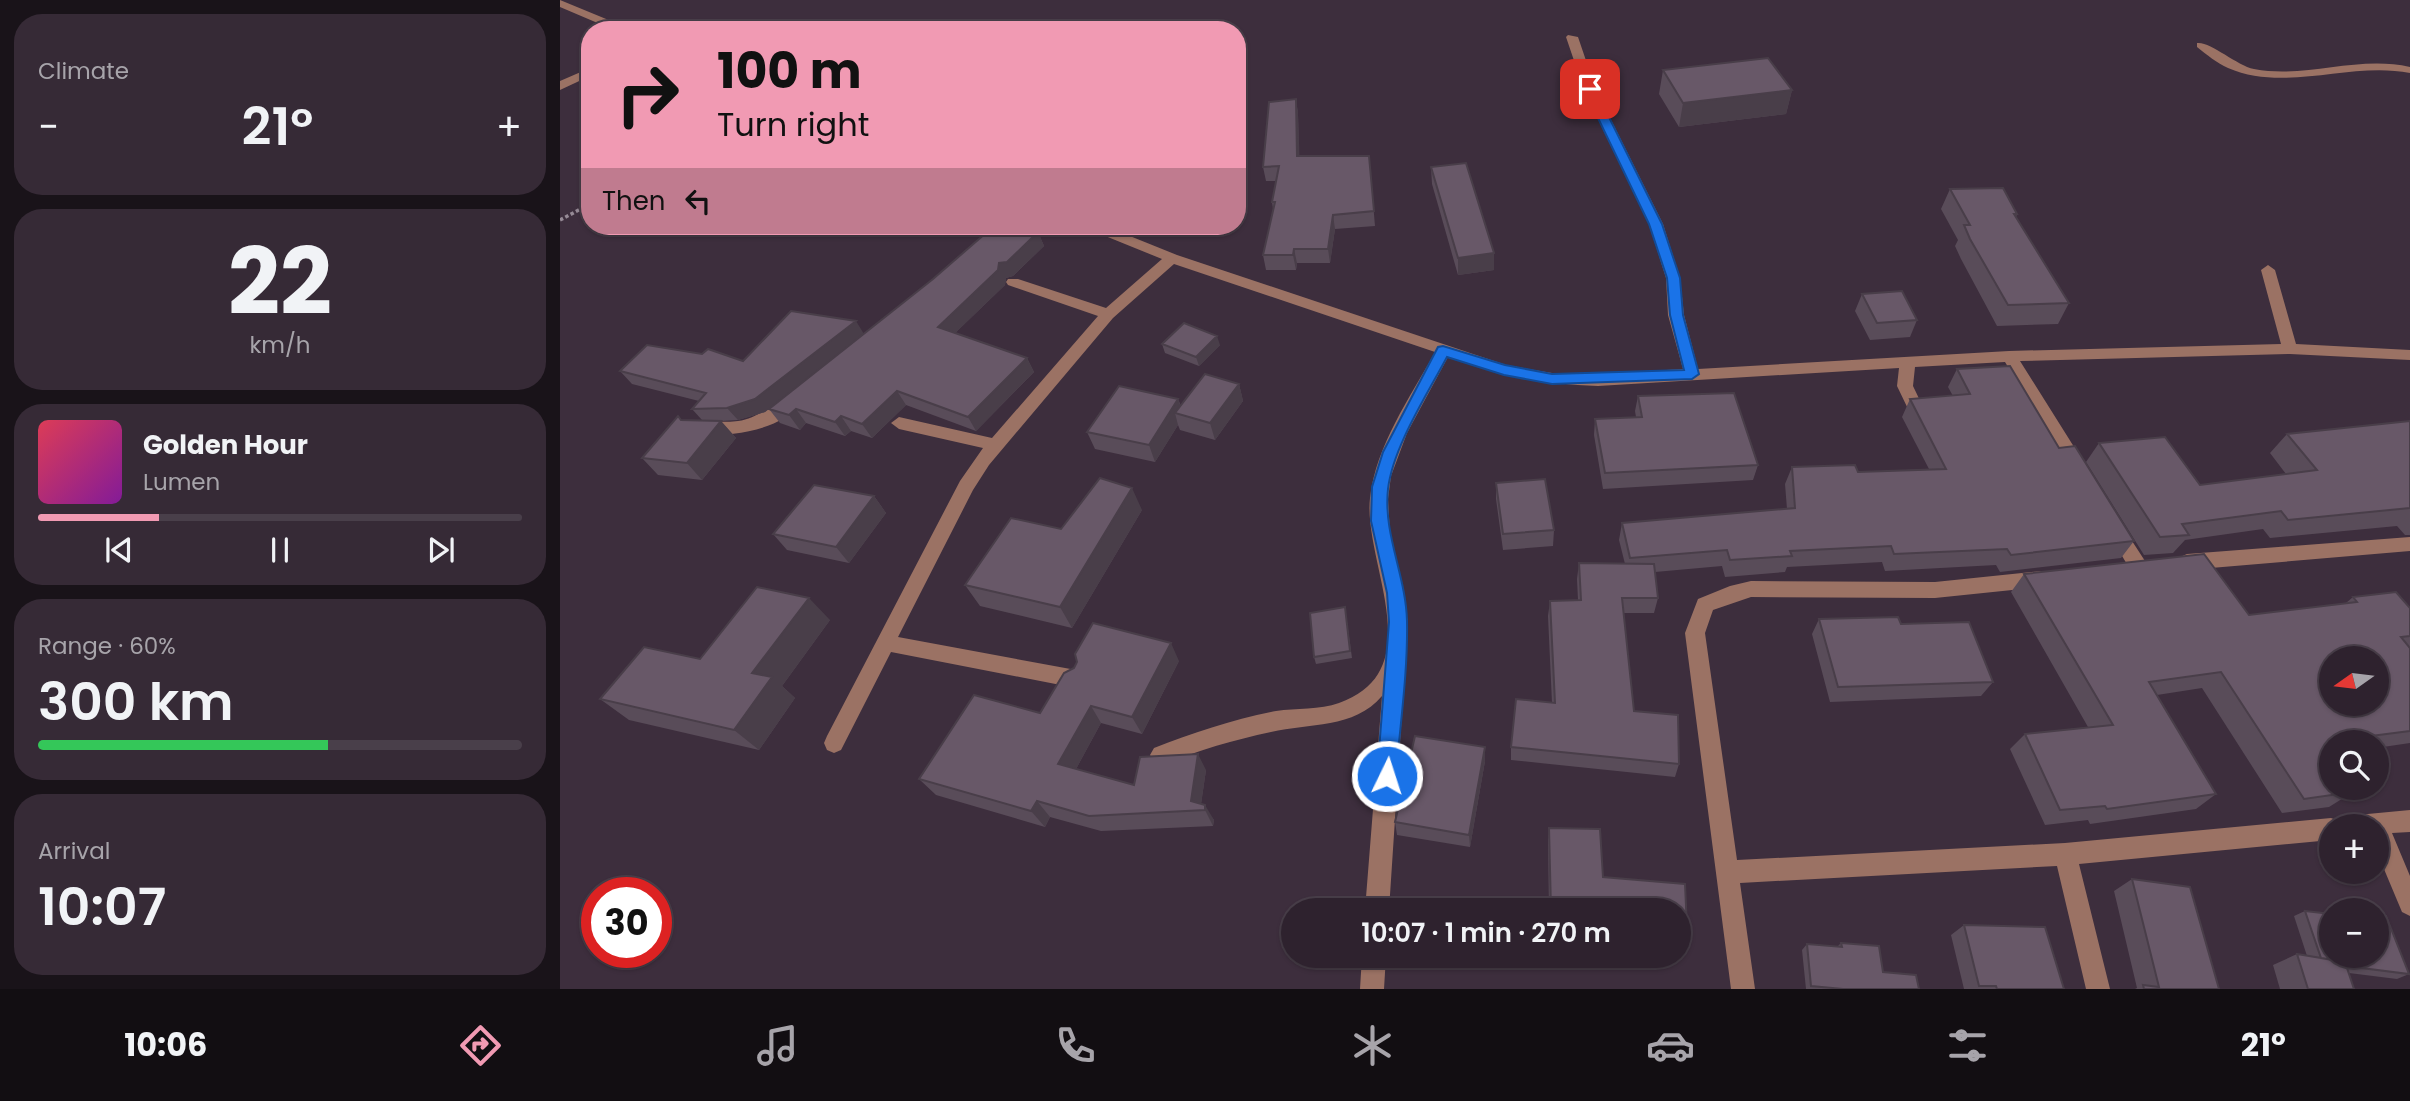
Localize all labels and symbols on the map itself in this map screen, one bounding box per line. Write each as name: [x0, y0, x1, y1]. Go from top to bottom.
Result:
pin: [1560, 59, 1620, 119]
north arrow: [2319, 646, 2389, 716]
position arrow: [1350, 739, 1424, 813]
speed limit sign: 30: [581, 877, 672, 968]

